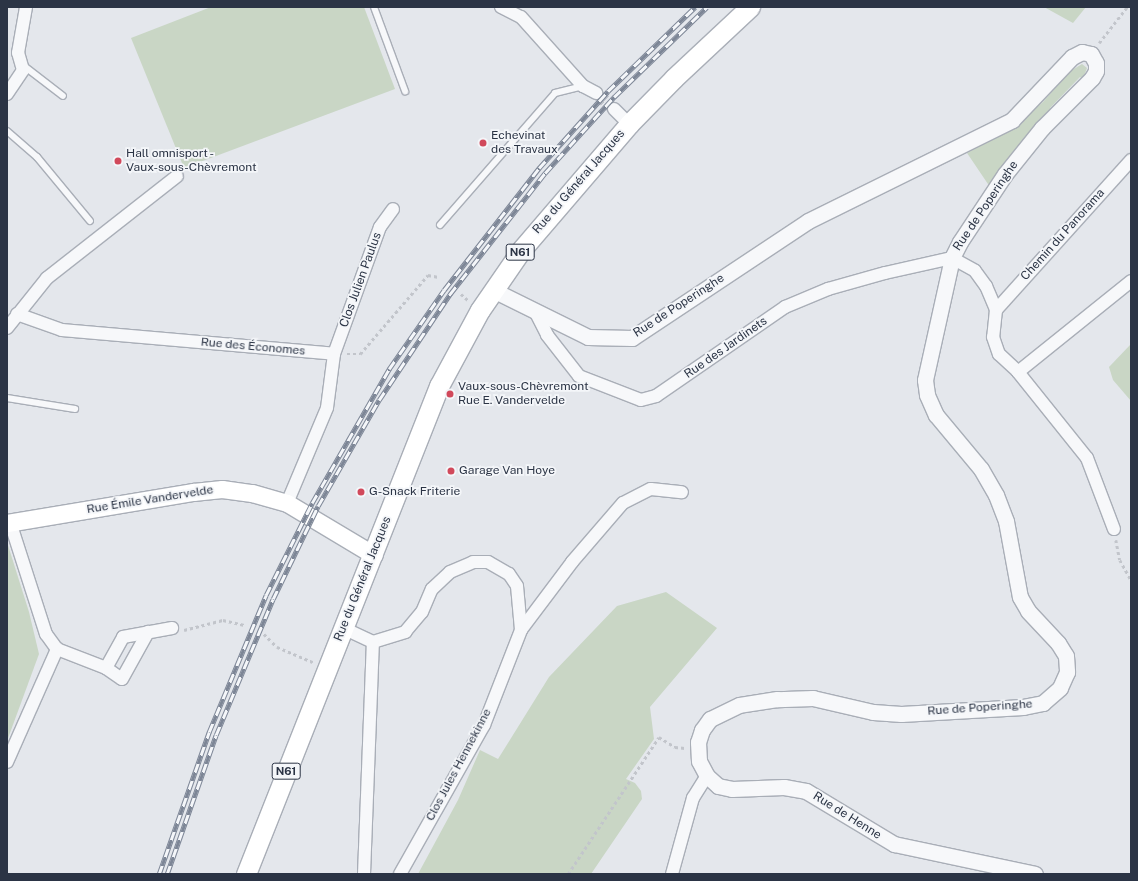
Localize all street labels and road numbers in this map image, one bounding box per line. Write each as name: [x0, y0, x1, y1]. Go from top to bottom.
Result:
street label: Rue du Général Jacques: [530, 127, 628, 237]
street label: Rue de Poperinghe: [950, 158, 1022, 254]
street label: Chemin du Panorama: [1018, 186, 1108, 284]
street label: Clos Julien Paulus: [337, 231, 385, 329]
road number: N61: [505, 243, 535, 261]
street label: Rue de Poperinghe: [631, 271, 727, 341]
street label: Rue des Jardinets: [682, 314, 770, 382]
street label: Rue des Économes: [200, 335, 306, 359]
street label: Rue Émile Vandervelde: [85, 483, 215, 517]
street label: Rue du Général Jacques: [331, 514, 395, 644]
street label: Rue de Poperinghe: [927, 697, 1033, 719]
street label: Clos Jules Hennekinne: [423, 706, 495, 824]
road number: N61: [271, 762, 301, 780]
street label: Rue de Henne: [810, 789, 884, 843]

